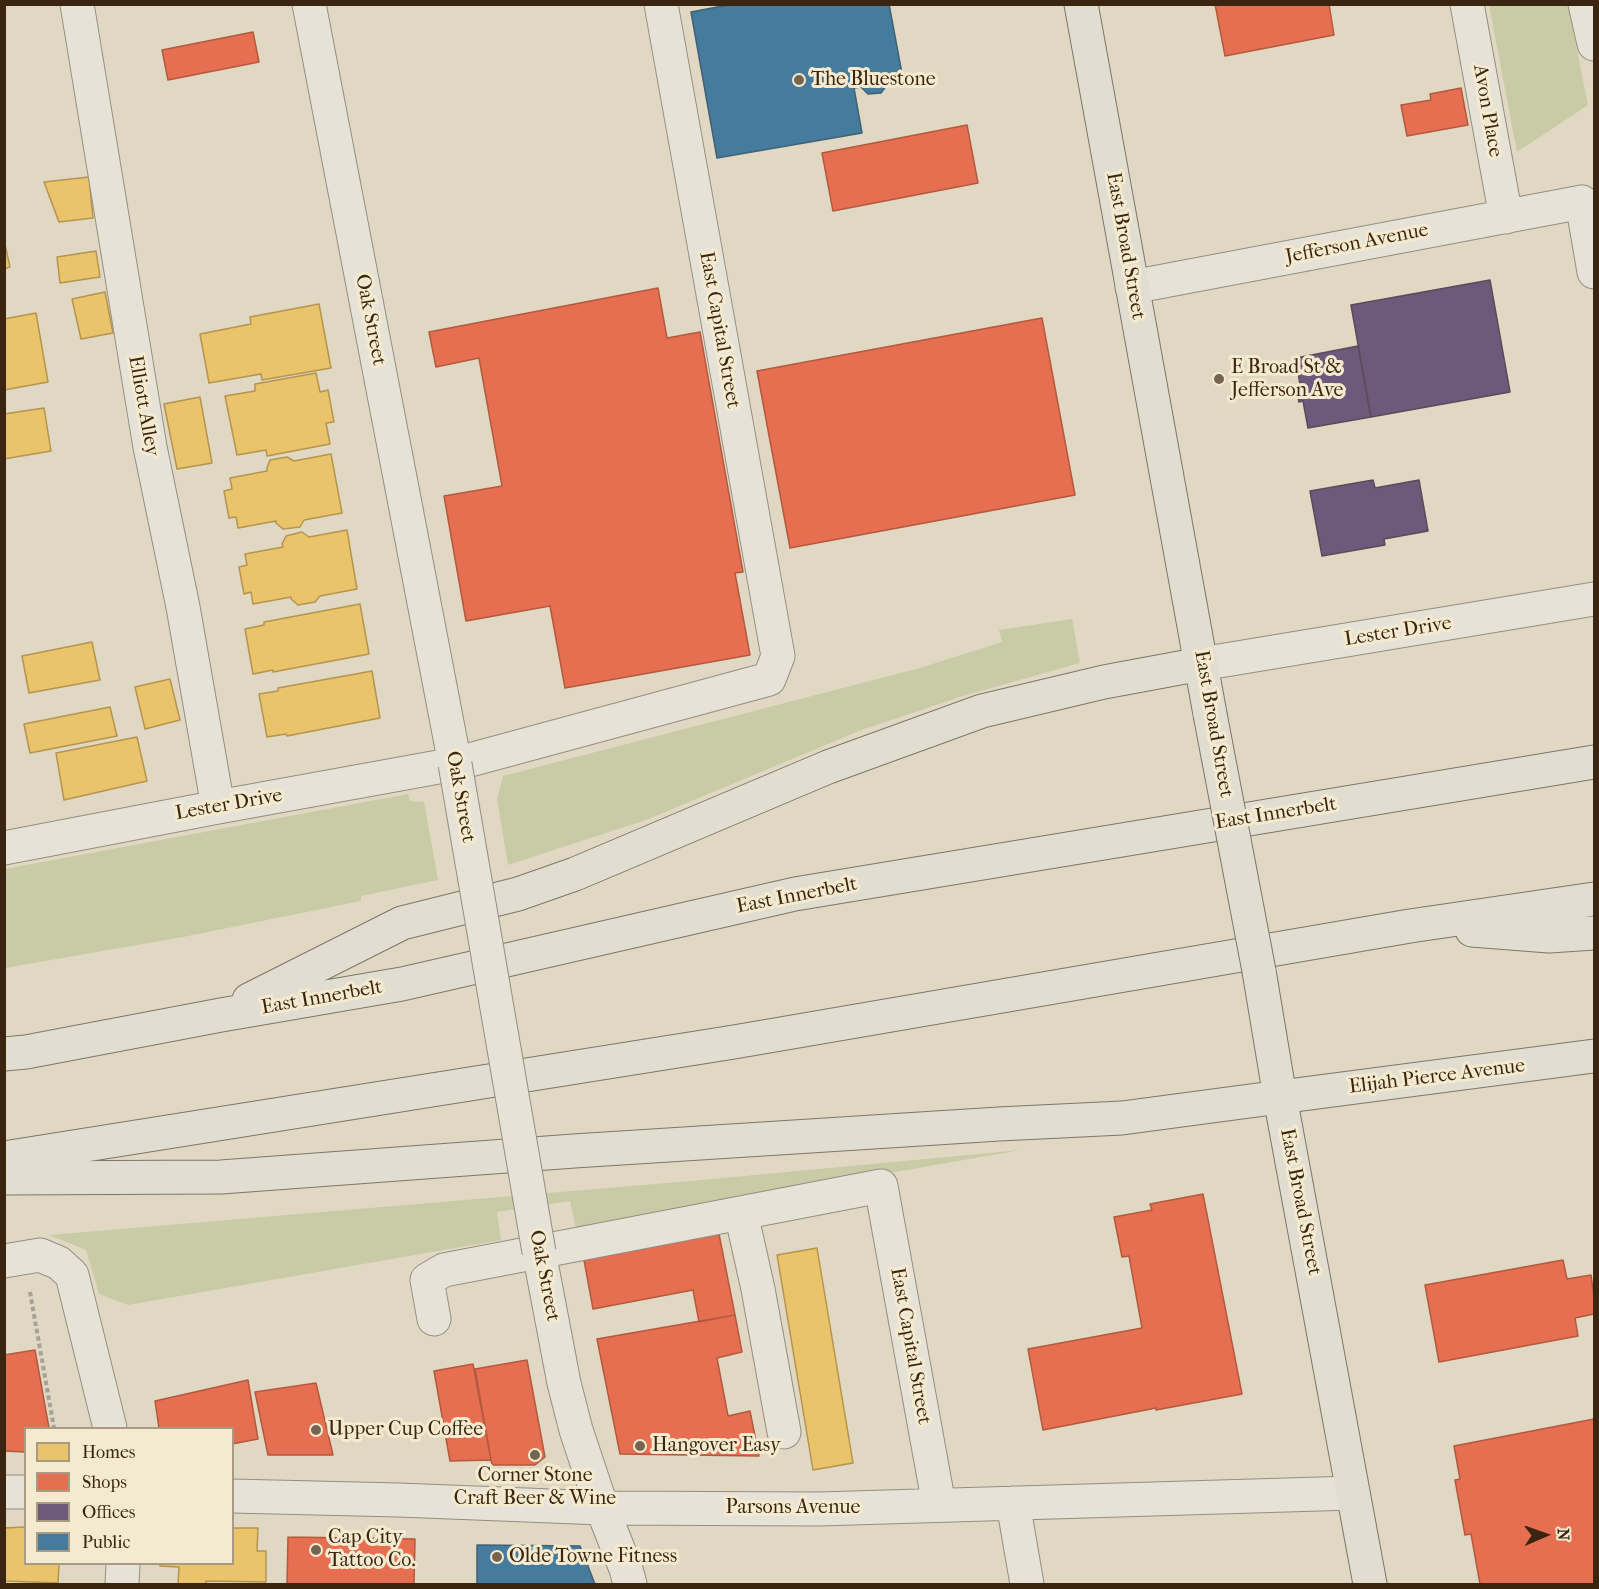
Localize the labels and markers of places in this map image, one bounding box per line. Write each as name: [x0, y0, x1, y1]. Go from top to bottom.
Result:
place label: The Bluestone: [811, 68, 936, 92]
marker: The Bluestone: [792, 73, 806, 87]
place label: E Broad St & Jefferson Ave: [1231, 356, 1344, 403]
marker: E Broad St & Jefferson Ave: [1212, 372, 1226, 386]
place label: Upper Cup Coffee: [328, 1418, 483, 1442]
marker: Upper Cup Coffee: [309, 1423, 323, 1437]
place label: Hangover Easy: [652, 1434, 781, 1458]
marker: Hangover Easy: [633, 1439, 647, 1453]
marker: Corner Stone Craft Beer & Wine: [528, 1448, 542, 1462]
place label: Corner Stone Craft Beer & Wine: [454, 1464, 616, 1511]
place label: Cap City Tattoo Co.: [328, 1526, 415, 1573]
marker: Cap City Tattoo Co.: [309, 1543, 323, 1557]
place label: Olde Towne Fitness: [509, 1545, 677, 1569]
marker: Olde Towne Fitness: [490, 1550, 504, 1564]

